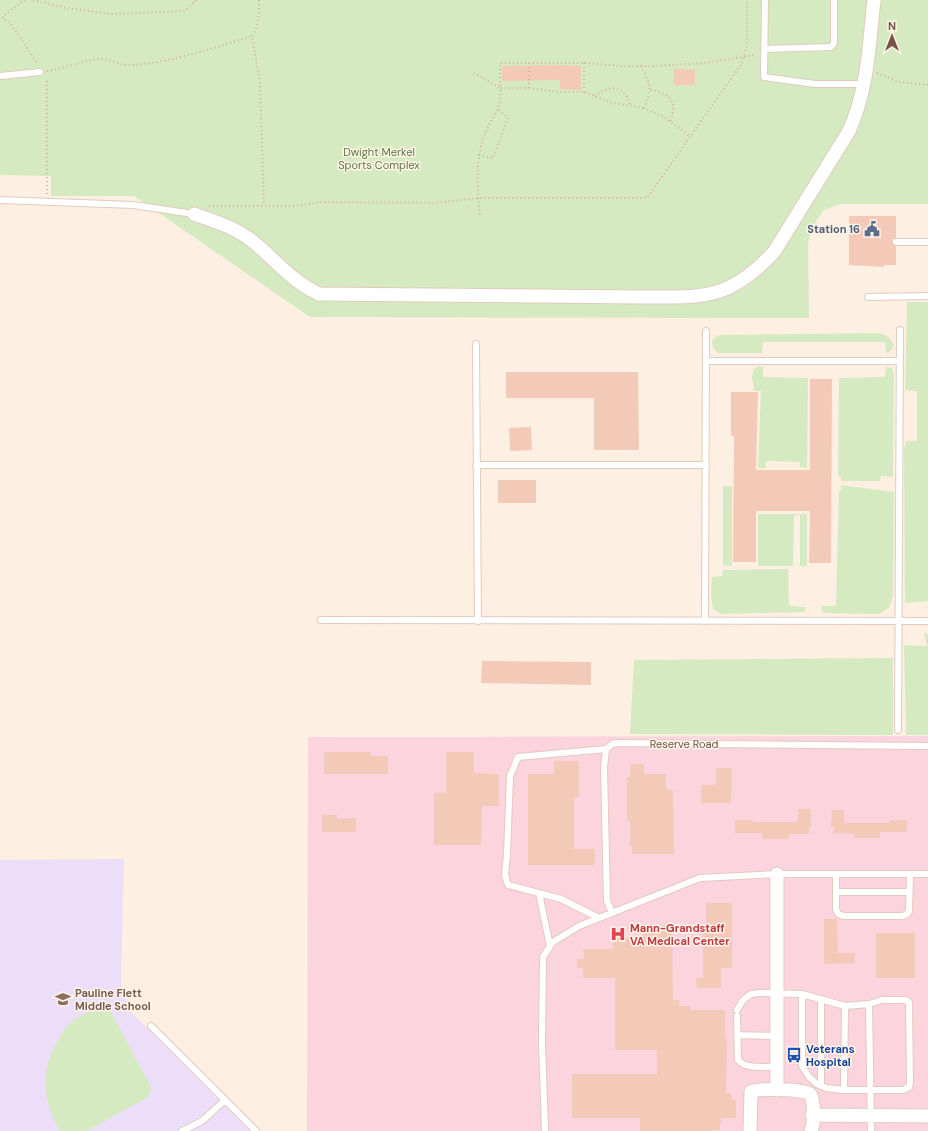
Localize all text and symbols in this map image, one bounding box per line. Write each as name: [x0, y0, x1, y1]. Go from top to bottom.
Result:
north arrow: [872, 16, 912, 56]
text: N: [888, 19, 896, 33]
park label: Dwight Merkel Sports Complex: [338, 145, 420, 172]
public building icon: Station 16: [863, 220, 881, 238]
place label: Station 16: [807, 222, 860, 236]
street label: Reserve Road: [650, 737, 718, 751]
place label: Mann-Grandstaff VA Medical Center: [630, 921, 730, 948]
hospital icon: Mann-Grandstaff VA Medical Center: [609, 925, 627, 943]
place label: Pauline Flett Middle School: [75, 986, 151, 1013]
school or university icon: Pauline Flett Middle School: [54, 990, 72, 1008]
place label: Veterans Hospital: [806, 1042, 855, 1069]
bus stop icon: Veterans Hospital: [785, 1046, 803, 1064]

